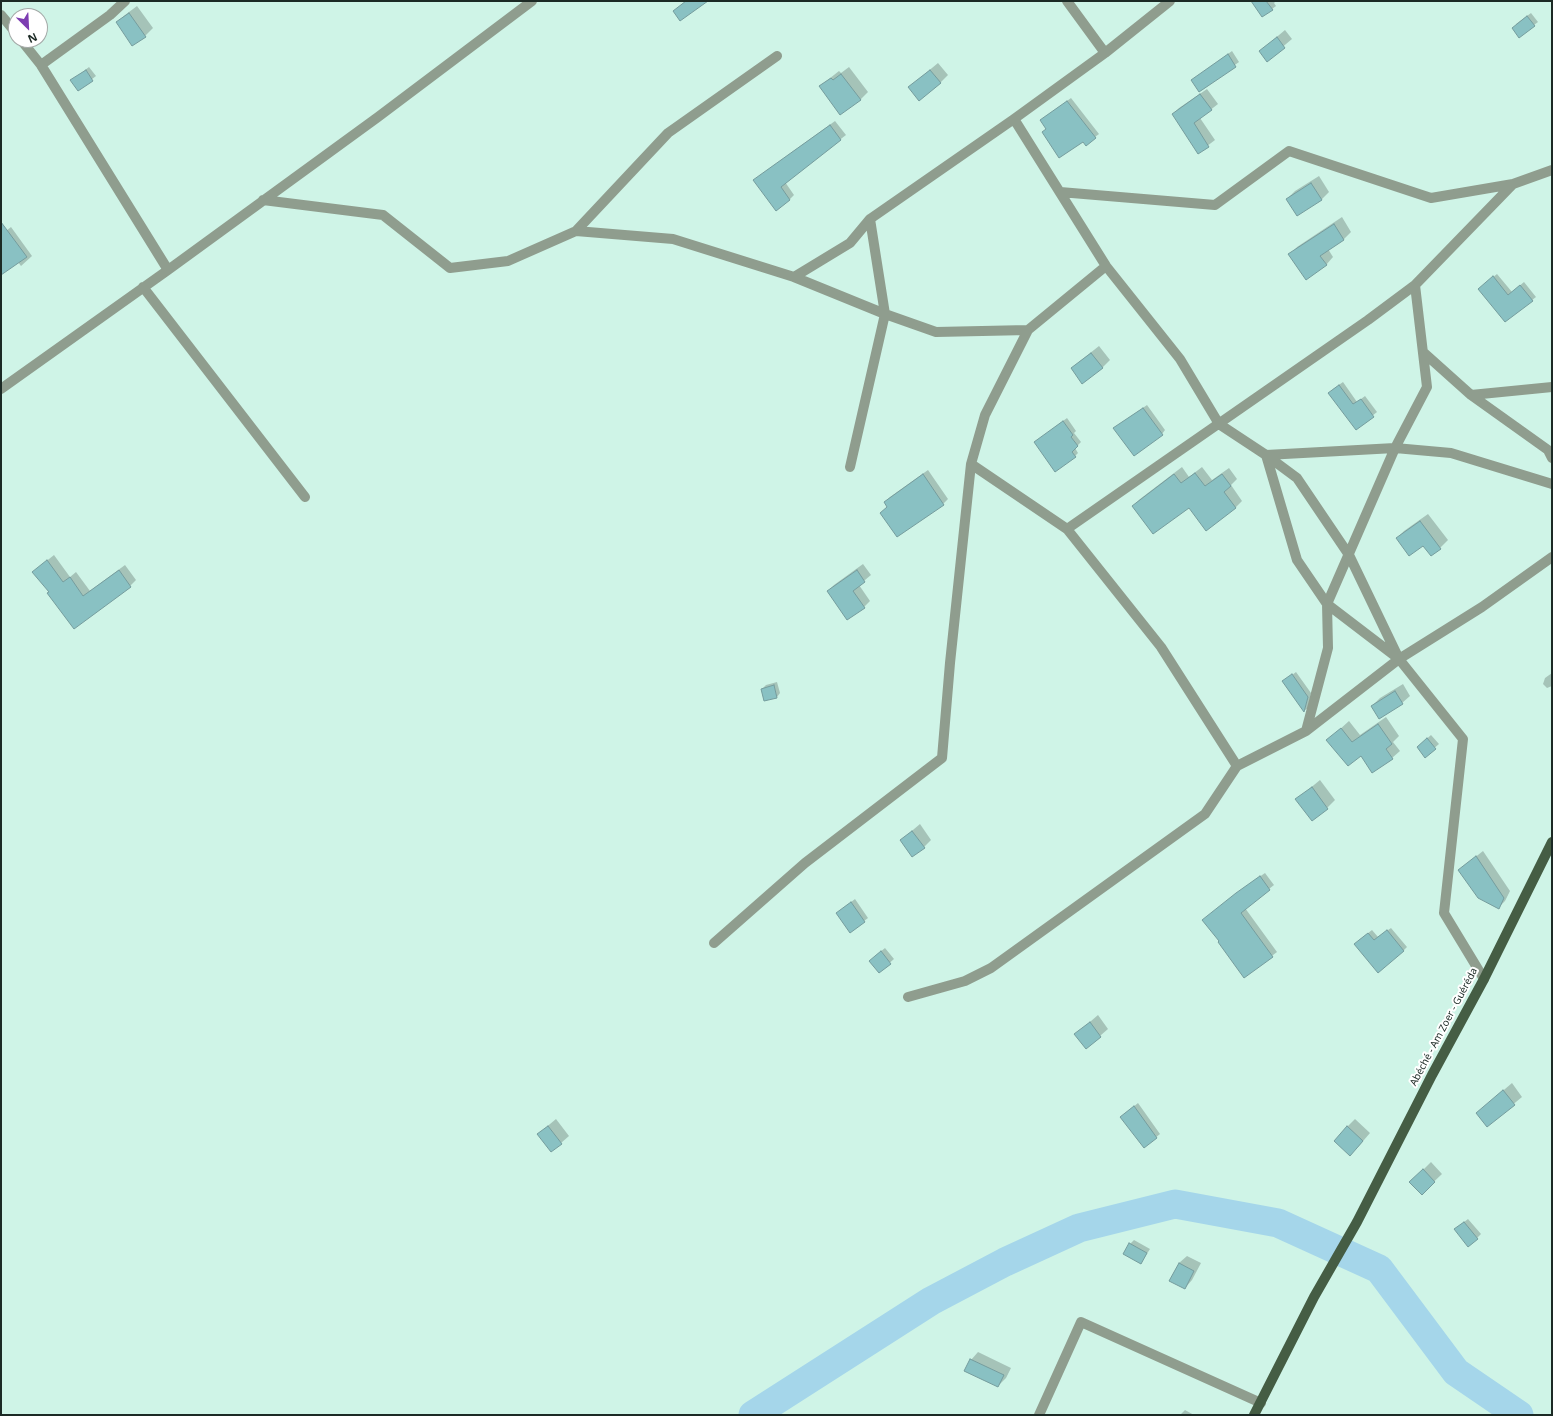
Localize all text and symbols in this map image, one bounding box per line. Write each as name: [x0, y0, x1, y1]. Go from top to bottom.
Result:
north arrow: [8, 8, 48, 48]
text: N: [26, 30, 40, 47]
street label: Abéché - Am Zoer - Guéréda: [1408, 966, 1480, 1088]

